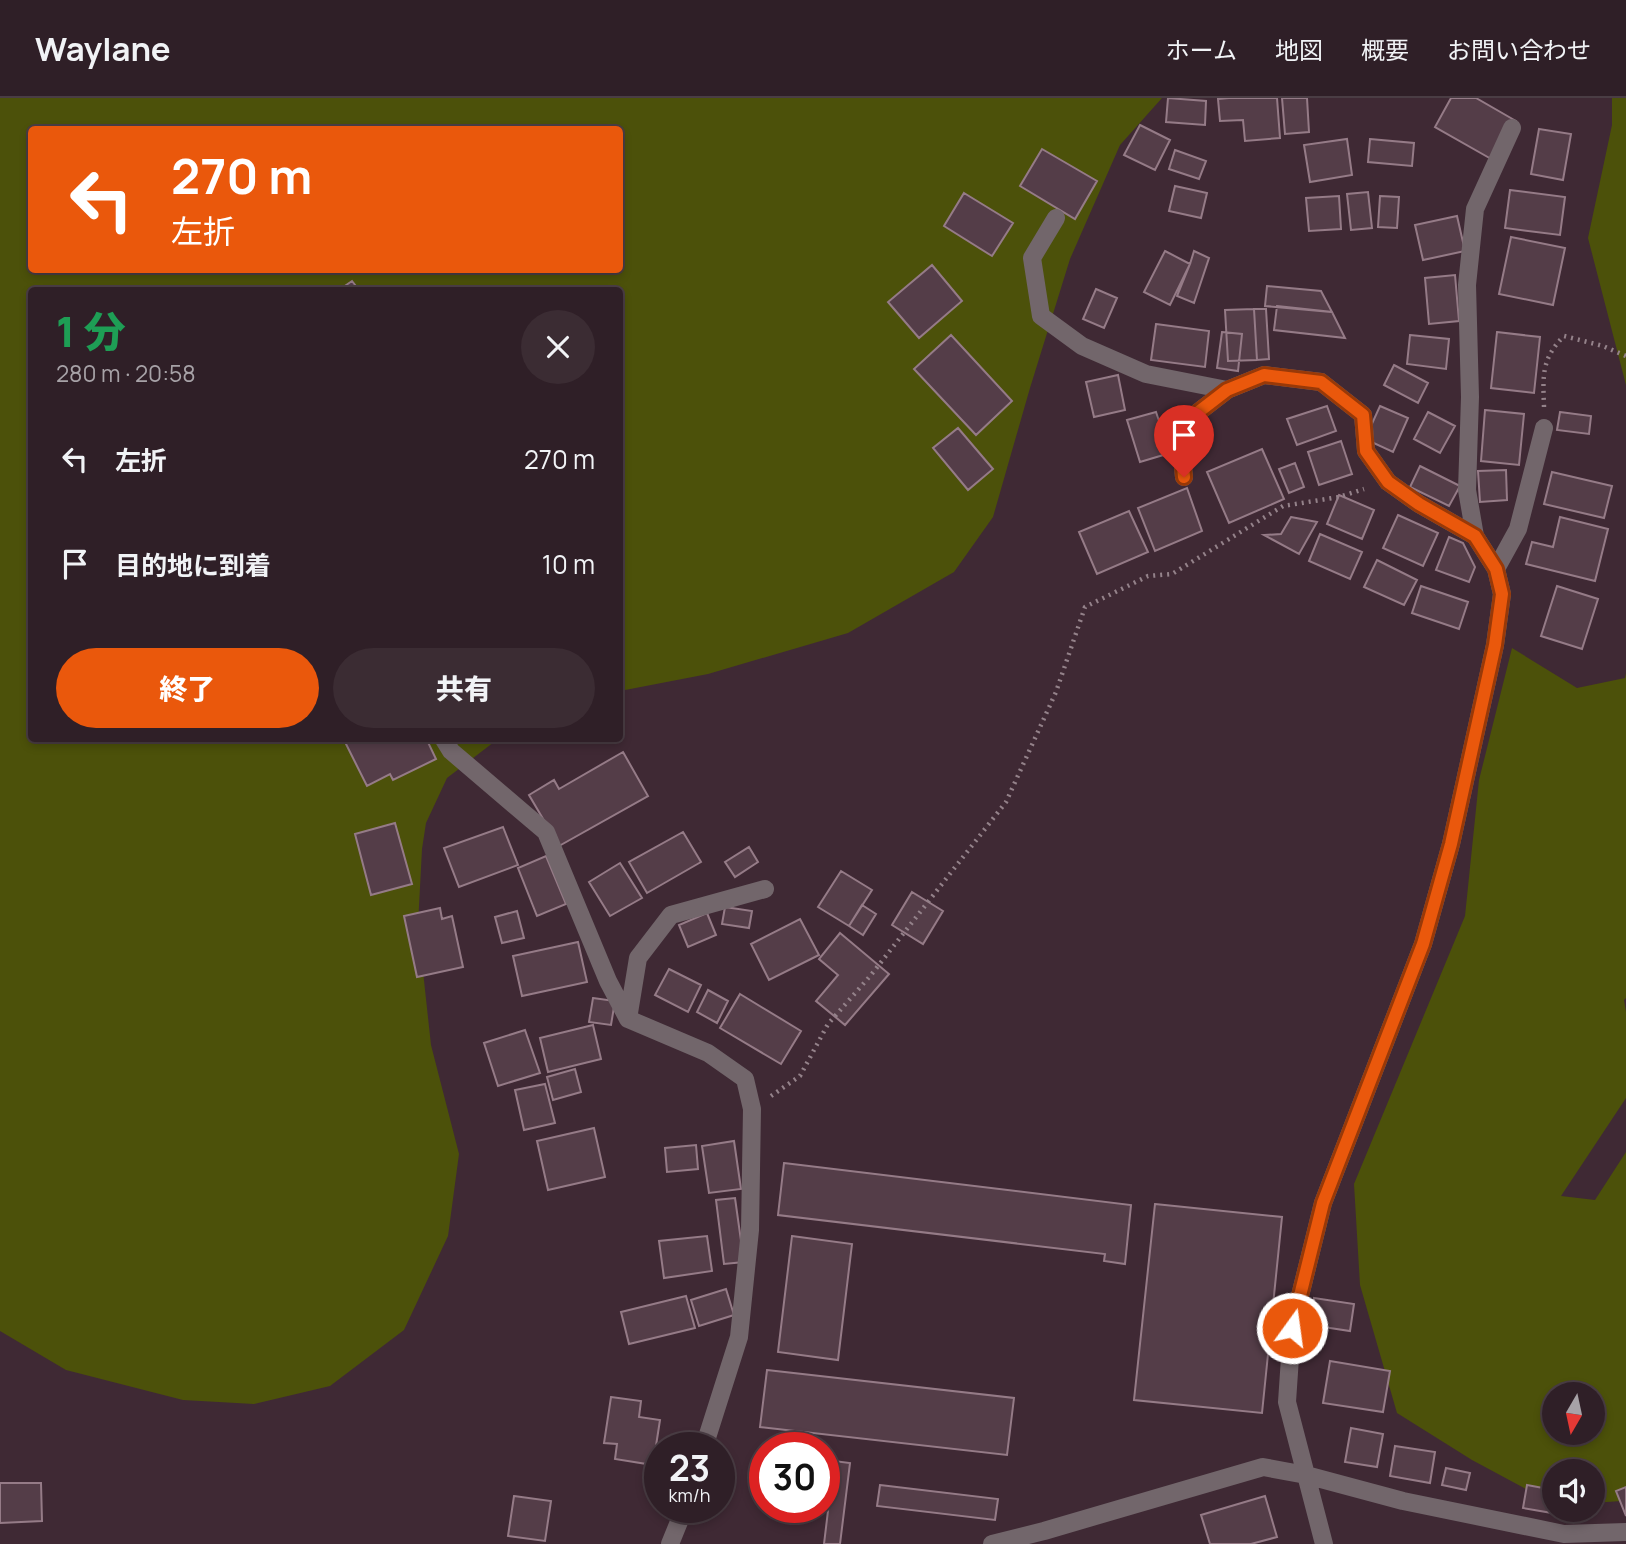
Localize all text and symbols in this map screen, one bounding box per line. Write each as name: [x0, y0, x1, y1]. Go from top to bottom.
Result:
text: Waylane: [35, 26, 171, 71]
text: ホーム: [1166, 33, 1237, 66]
text: 地図: [1275, 33, 1323, 66]
text: 概要: [1361, 33, 1409, 66]
text: お問い合わせ: [1447, 33, 1591, 66]
text: 270 m: [171, 142, 312, 209]
icon: left: [56, 154, 147, 245]
text: 左折: [171, 209, 235, 253]
text: 1 分: [56, 302, 125, 360]
button: close: [521, 310, 595, 384]
text: 280 m · 20:58: [56, 357, 196, 389]
pin: [1154, 405, 1214, 477]
icon: arrive: [1165, 416, 1203, 454]
icon: left: [56, 440, 94, 478]
text: 270 m: [524, 441, 595, 477]
text: 左折: [115, 442, 167, 478]
icon: arrive: [56, 545, 94, 583]
text: 10 m: [542, 546, 595, 582]
text: 目的地に到着: [115, 547, 271, 583]
button: 終了: [56, 648, 319, 728]
button: 共有: [333, 648, 595, 728]
position arrow: [1255, 1291, 1329, 1365]
north arrow: [1542, 1382, 1605, 1446]
map controls: [1542, 1382, 1605, 1522]
speed limit sign: 30: [749, 1432, 840, 1523]
text: 23: [669, 1444, 710, 1492]
button: sound: [1542, 1459, 1605, 1522]
text: km/h: [669, 1483, 710, 1507]

